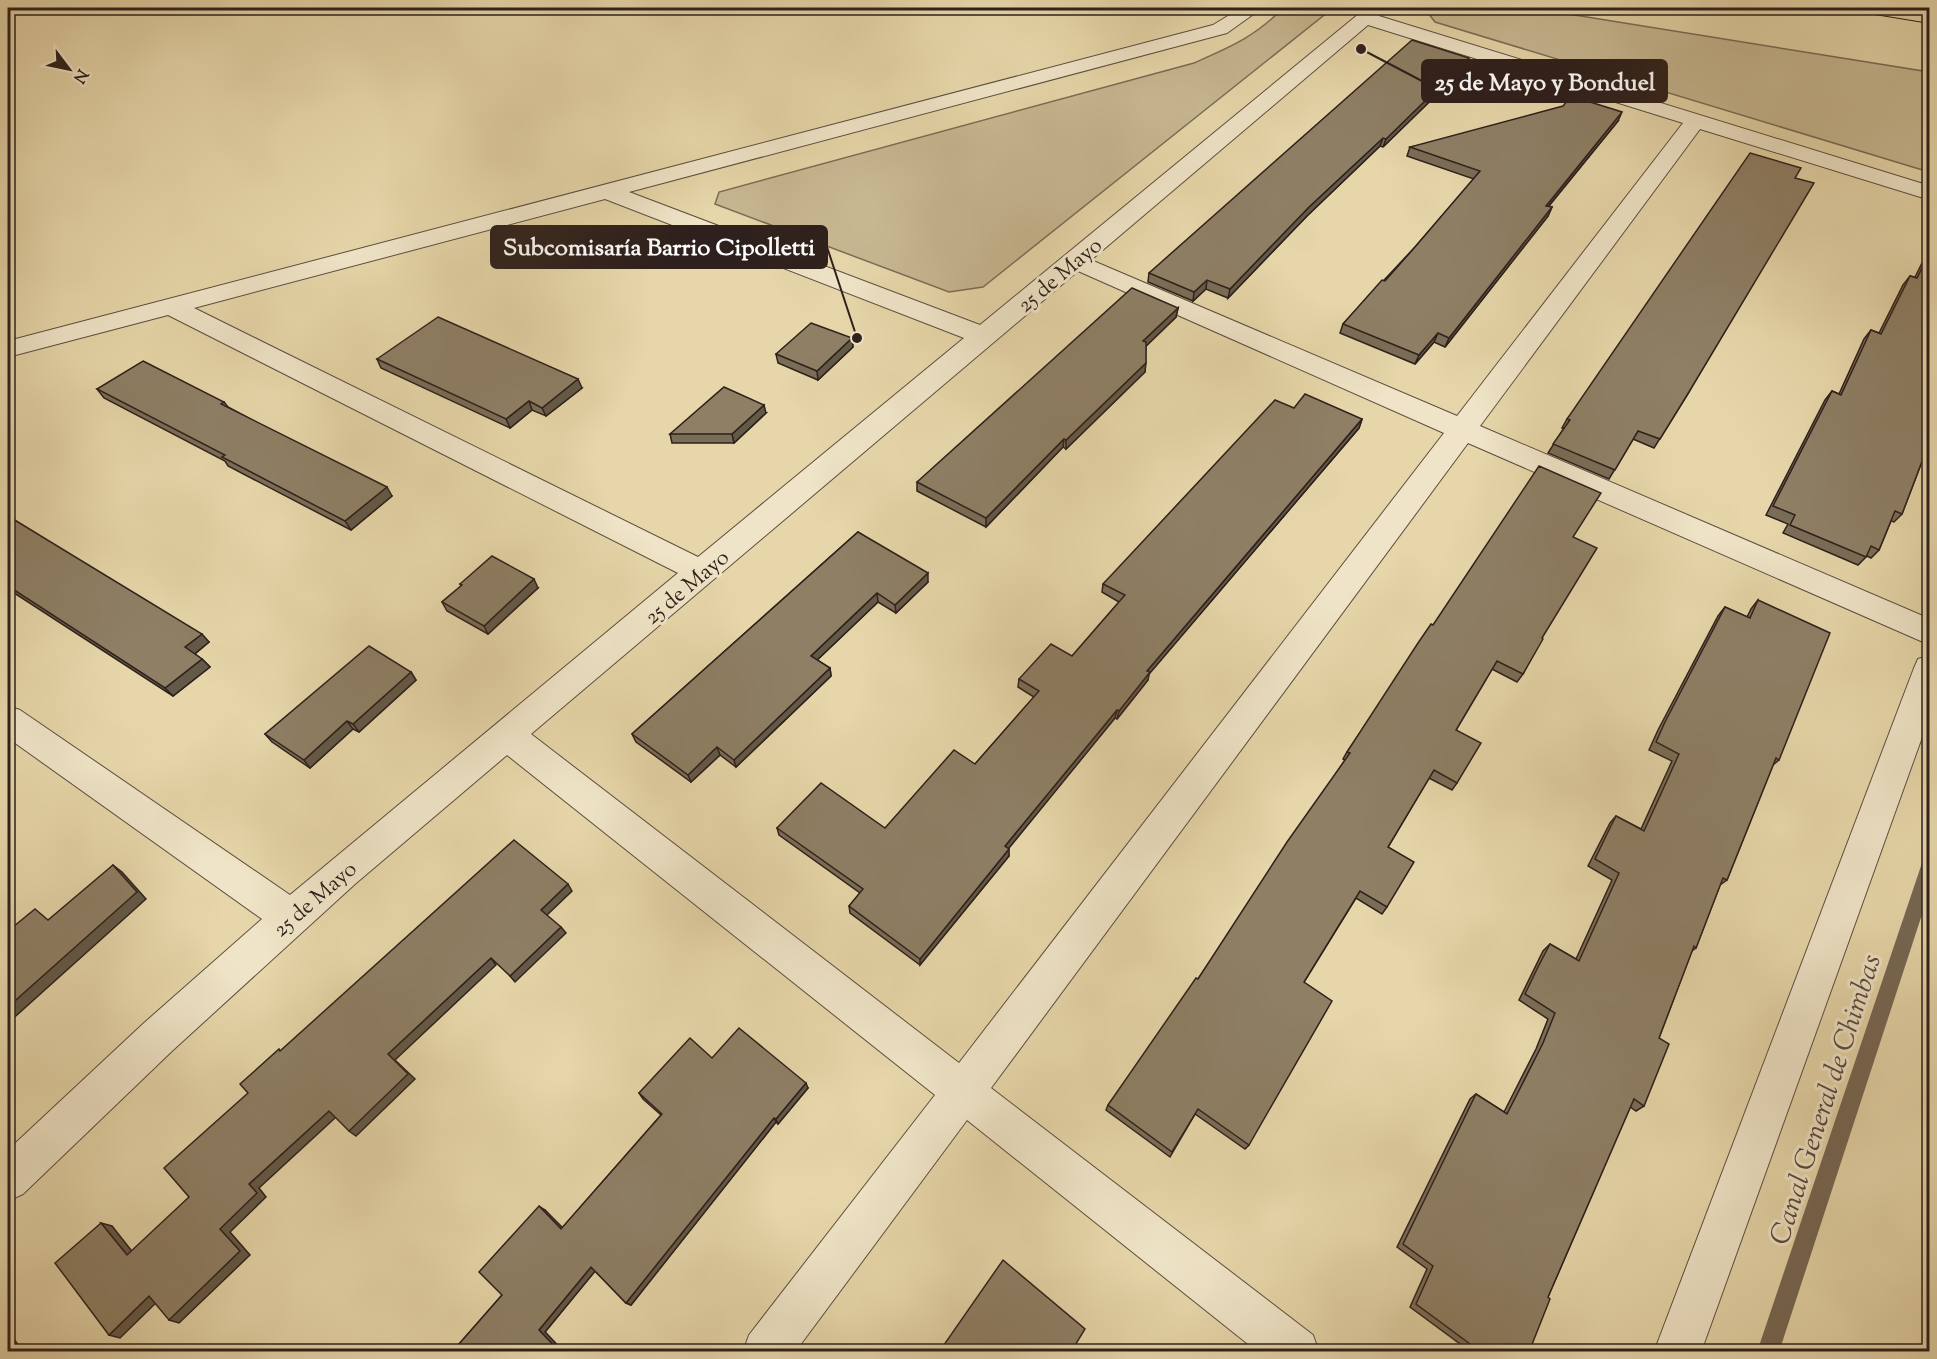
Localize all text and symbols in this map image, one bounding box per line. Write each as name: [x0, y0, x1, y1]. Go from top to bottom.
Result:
north arrow: [39, 39, 99, 99]
callout: 25 de Mayo y Bonduel: [1422, 60, 1667, 102]
text: N: [66, 64, 93, 87]
text: 25 de Mayo y Bonduel: [1435, 67, 1656, 101]
callout: Subcomisaría Barrio Cipolletti: [491, 226, 827, 268]
street label: 25 de Mayo: [1011, 231, 1110, 321]
text: Subcomisaría Barrio Cipolletti: [503, 232, 815, 266]
street label: 25 de Mayo: [638, 543, 737, 633]
street label: 25 de Mayo: [267, 855, 365, 946]
water label: Canal General de Chimbas: [1761, 950, 1893, 1250]

